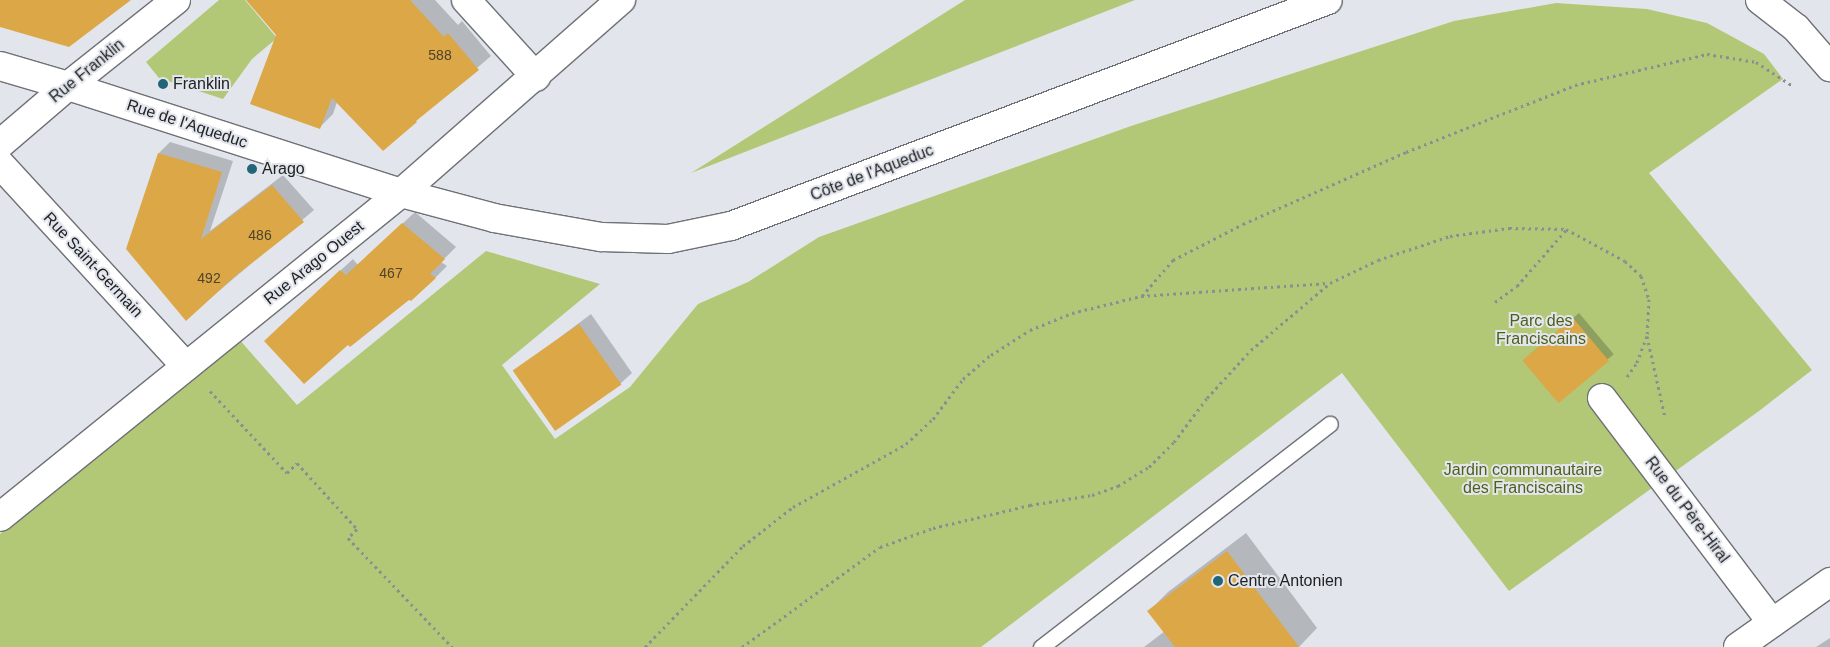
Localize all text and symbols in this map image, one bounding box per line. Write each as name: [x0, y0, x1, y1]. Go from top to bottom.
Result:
street label: Rue Franklin: [46, 35, 128, 107]
house number: 588: [428, 47, 452, 63]
place label: Franklin: [173, 74, 230, 94]
marker: Franklin: [157, 78, 169, 90]
street label: Rue de l'Aqueduc: [124, 95, 250, 153]
street label: Côte de l'Aqueduc: [808, 141, 936, 205]
place label: Arago: [262, 159, 305, 179]
marker: Arago: [246, 163, 258, 175]
street label: Rue Saint-Germain: [39, 208, 147, 322]
street label: Rue Arago Ouest: [260, 217, 368, 309]
house number: 486: [248, 227, 272, 243]
house number: 467: [379, 265, 403, 281]
house number: 492: [197, 270, 221, 286]
park label: Parc des Franciscains: [1496, 311, 1586, 349]
street label: Rue du Père-Hiral: [1641, 453, 1733, 567]
park label: Jardin communautaire des Franciscains: [1444, 460, 1602, 498]
place label: Centre Antonien: [1228, 571, 1344, 591]
marker: Centre Antonien: [1212, 575, 1224, 587]

